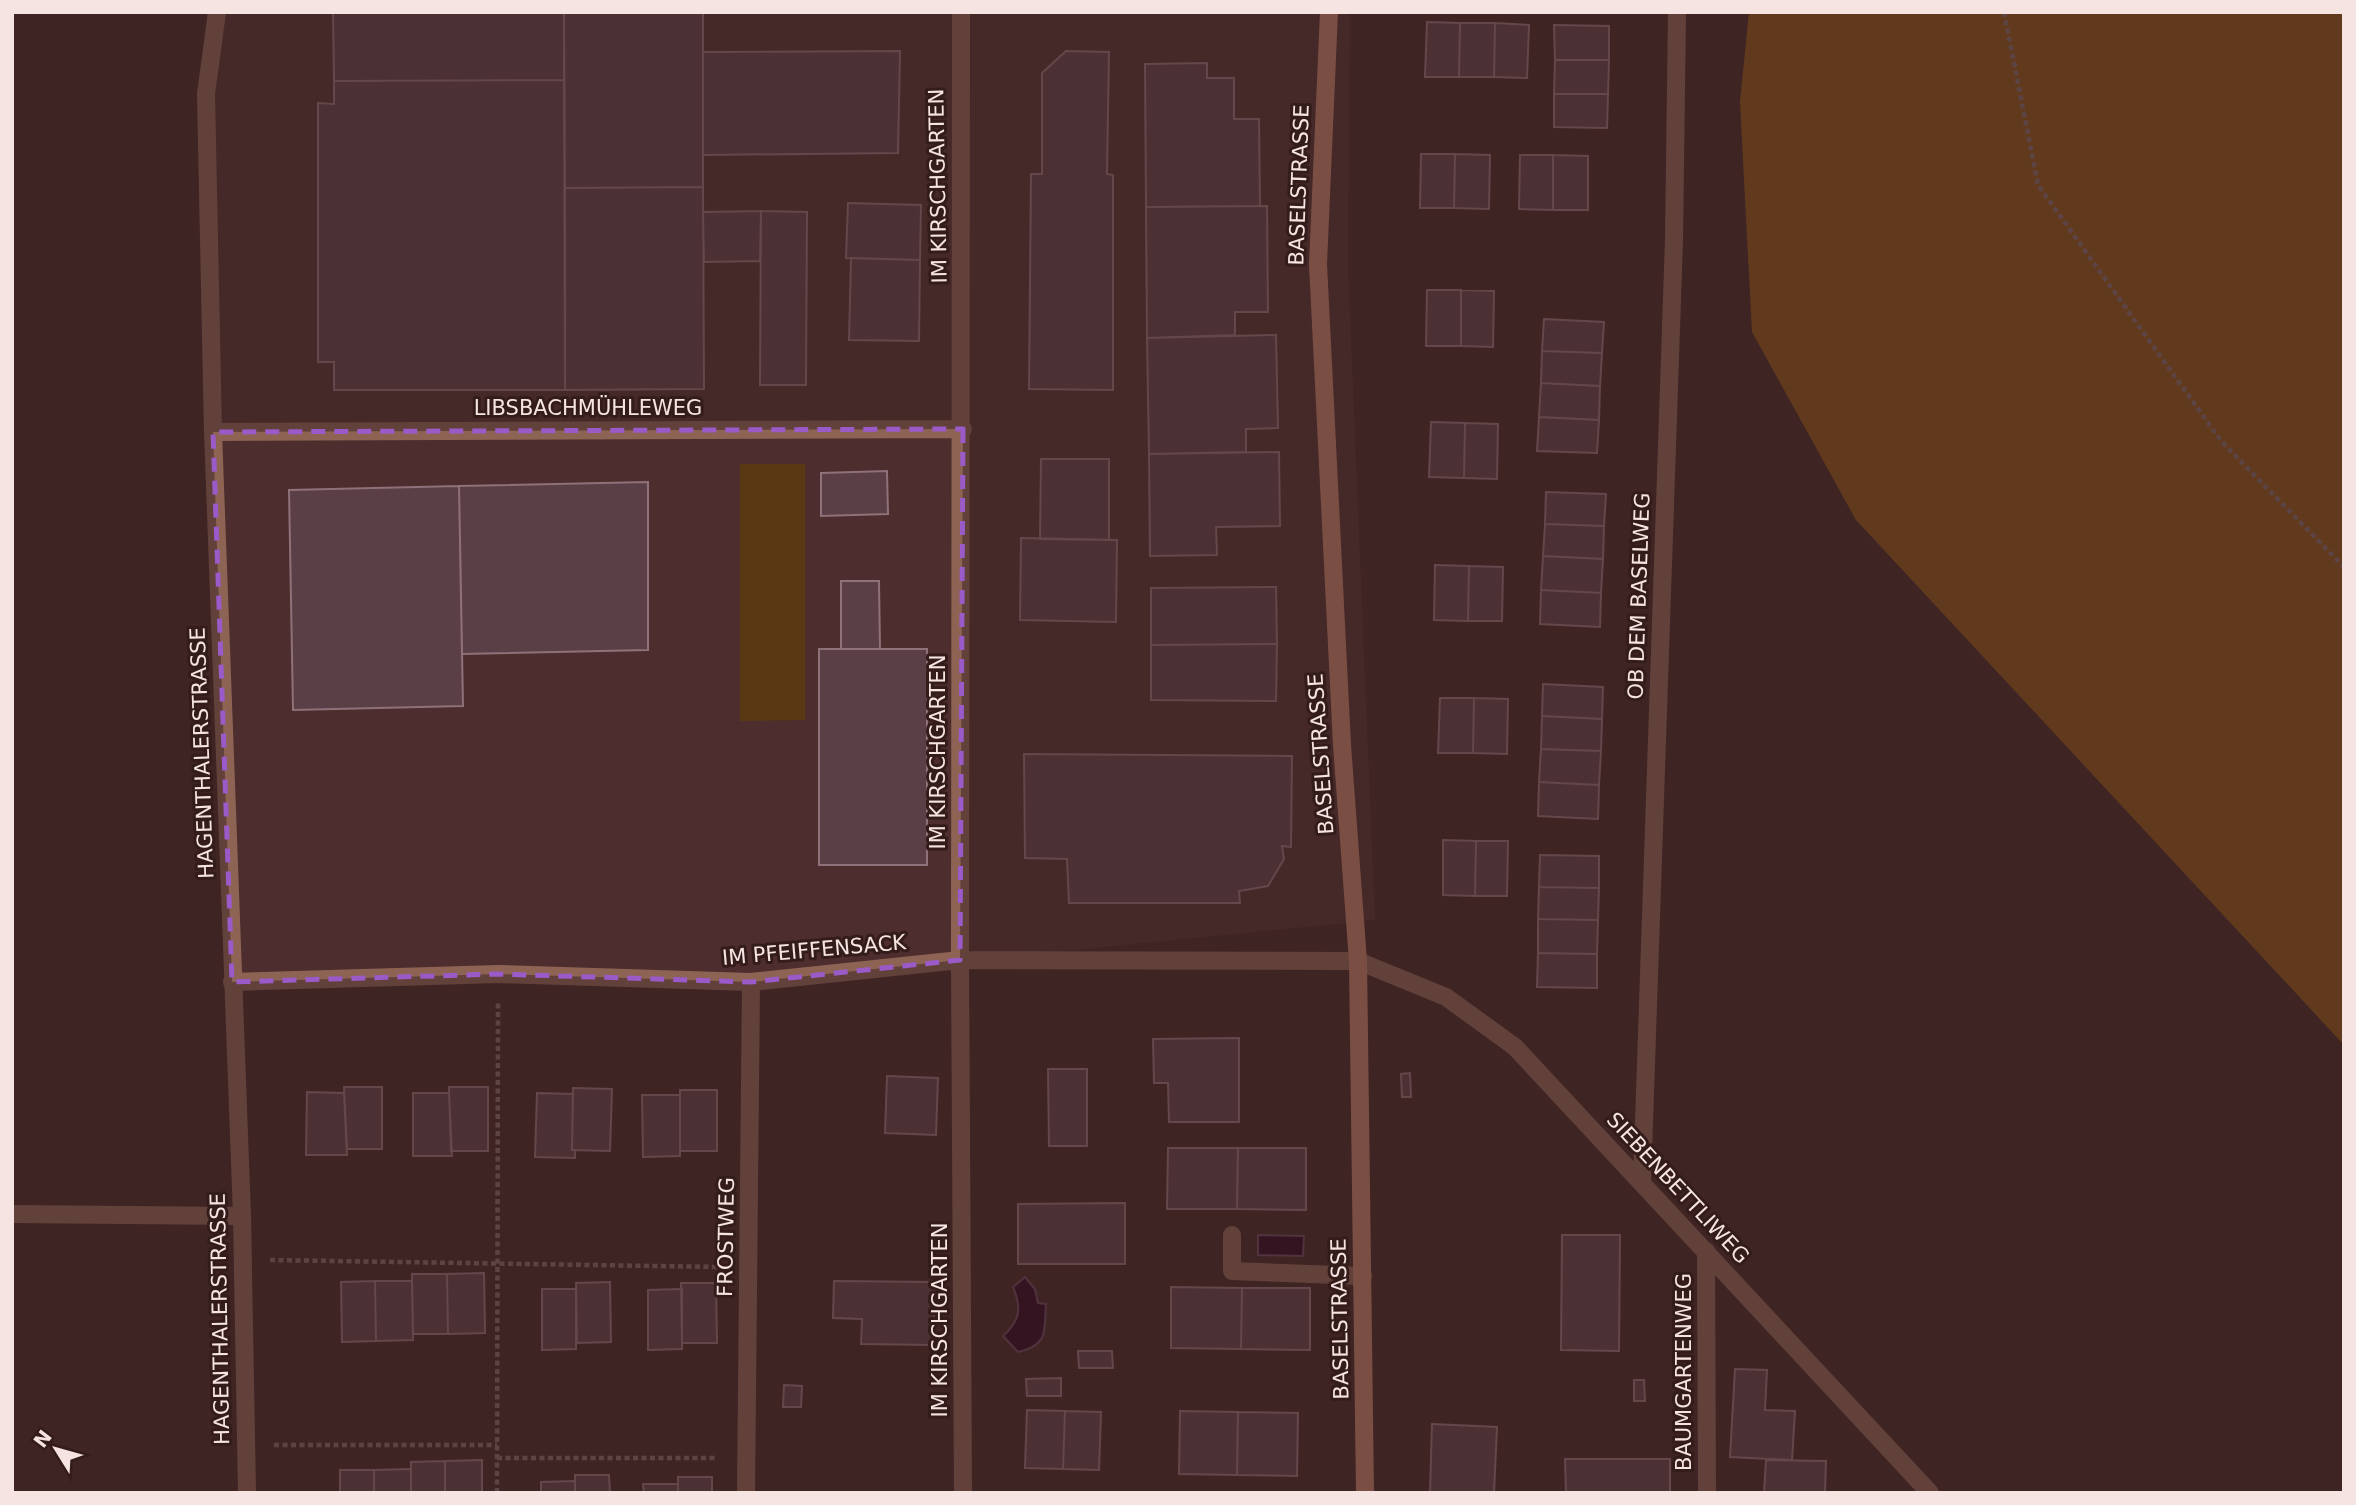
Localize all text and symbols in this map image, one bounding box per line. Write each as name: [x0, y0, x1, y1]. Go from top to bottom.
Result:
street label: IM KIRSCHGARTEN: [924, 88, 952, 284]
street label: BASELSTRASSE: [1284, 104, 1314, 266]
street label: LIBSBACHMÜHLEWEG: [474, 395, 702, 420]
street label: OB DEM BASELWEG: [1623, 492, 1655, 700]
street label: HAGENTHALERSTRASSE: [186, 627, 218, 879]
street label: IM KIRSCHGARTEN: [926, 655, 950, 849]
street label: BASELSTRASSE: [1303, 673, 1339, 835]
street label: IM PFEIFFENSACK: [721, 930, 908, 970]
street label: SIEBENBETTLIWEG: [1602, 1108, 1754, 1268]
street label: FROSTWEG: [713, 1177, 739, 1297]
street label: HAGENTHALERSTRASSE: [206, 1193, 234, 1445]
street label: IM KIRSCHGARTEN: [928, 1223, 952, 1417]
street label: BASELSTRASSE: [1327, 1238, 1353, 1400]
street label: BAUMGARTENWEG: [1672, 1273, 1696, 1471]
north arrow: [21, 1414, 91, 1484]
text: N: [29, 1426, 56, 1452]

